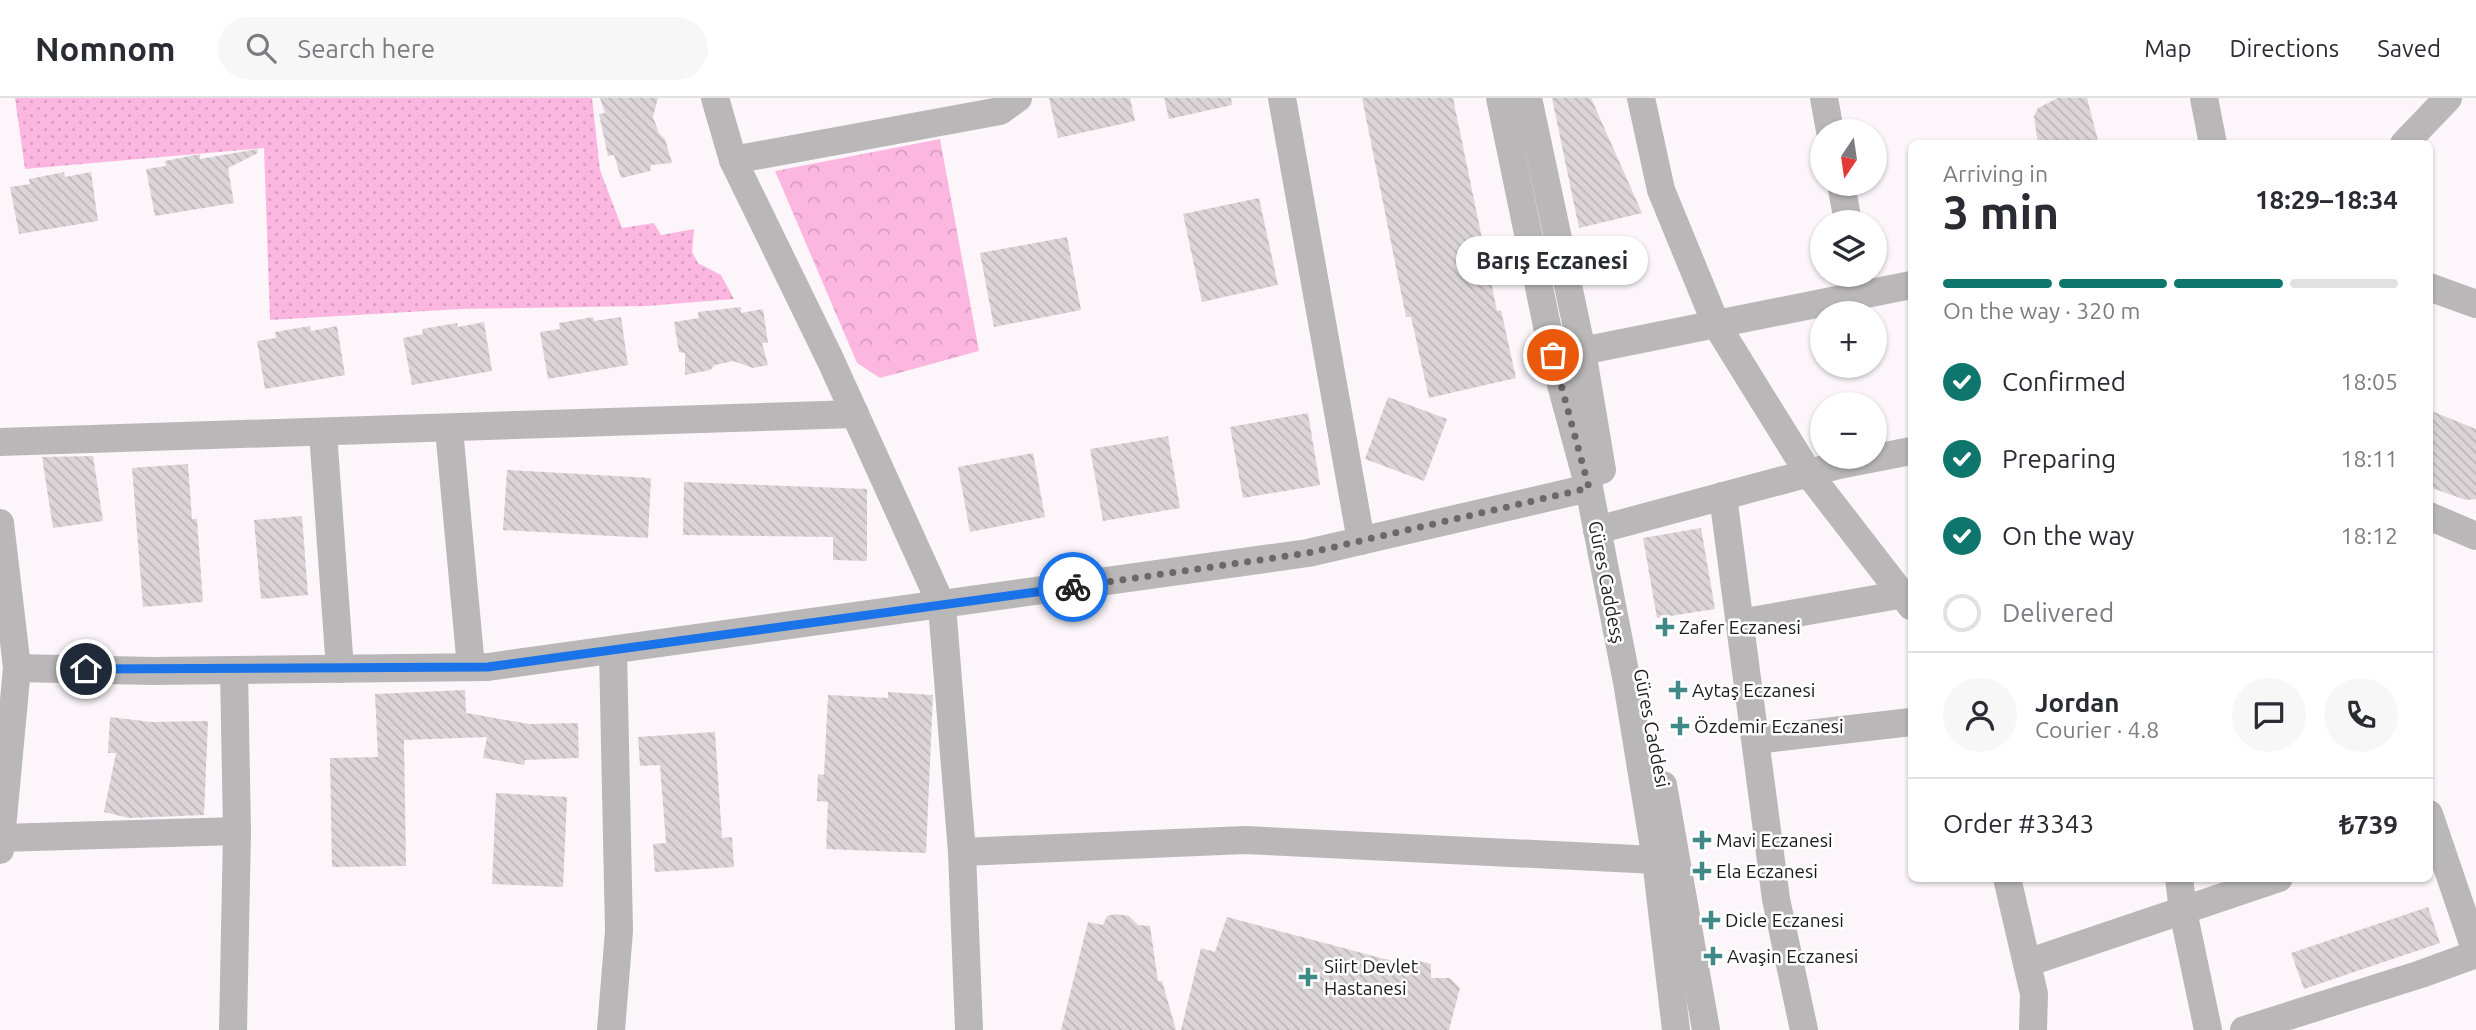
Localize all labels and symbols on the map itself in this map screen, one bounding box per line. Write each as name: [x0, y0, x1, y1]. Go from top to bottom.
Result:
north arrow: [1810, 119, 1886, 196]
callout: Barış Eczanesi: [1457, 236, 1649, 285]
pin: [1523, 325, 1583, 385]
street label: Güres Caddesş: [1584, 519, 1630, 645]
courier: [1038, 552, 1108, 622]
place label: Zafer Eczanesi: [1679, 616, 1801, 638]
marker: Zafer Eczanesi: [1657, 619, 1673, 635]
pin: [56, 639, 116, 699]
street label: Güres Caddesi: [1630, 667, 1674, 789]
place label: Aytaş Eczanesi: [1692, 679, 1815, 701]
marker: Aytaş Eczanesi: [1670, 682, 1686, 698]
place label: Özdemir Eczanesi: [1694, 715, 1844, 737]
marker: Özdemir Eczanesi: [1672, 718, 1688, 734]
place label: Mavi Eczanesi: [1716, 829, 1833, 851]
marker: Mavi Eczanesi: [1694, 832, 1710, 848]
place label: Ela Eczanesi: [1716, 860, 1818, 882]
marker: Ela Eczanesi: [1694, 863, 1710, 879]
place label: Dicle Eczanesi: [1725, 909, 1844, 931]
marker: Dicle Eczanesi: [1703, 912, 1719, 928]
place label: Avaşin Eczanesi: [1727, 945, 1858, 967]
marker: Avaşin Eczanesi: [1705, 948, 1721, 964]
place label: Siirt Devlet Hastanesi: [1324, 955, 1419, 999]
marker: Siirt Devlet Hastanesi: [1298, 967, 1318, 987]

